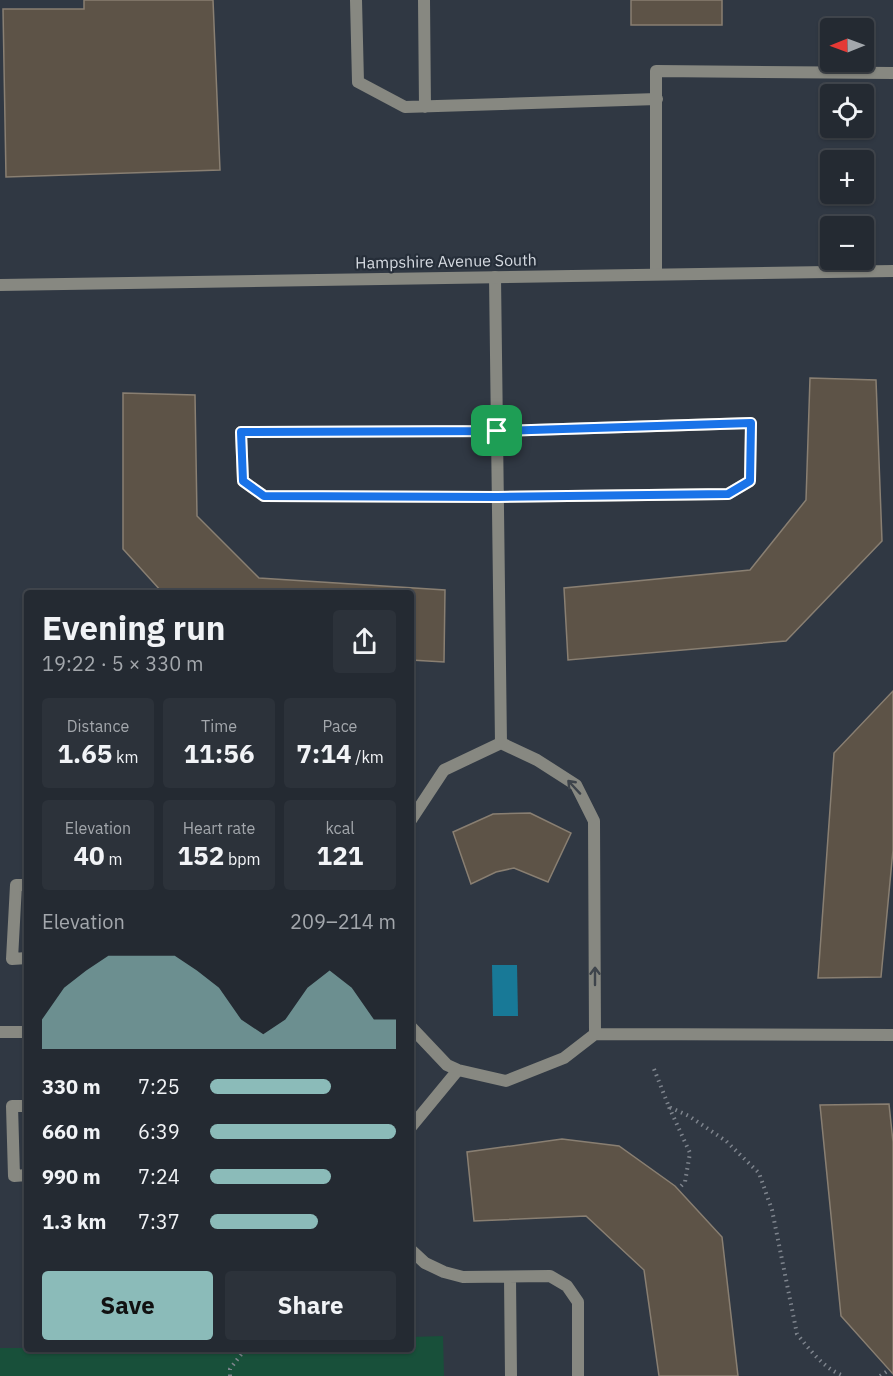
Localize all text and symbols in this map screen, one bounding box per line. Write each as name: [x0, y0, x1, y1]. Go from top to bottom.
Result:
north arrow: [820, 18, 874, 72]
map controls: [820, 18, 874, 270]
button: locate: [820, 84, 874, 138]
button: +: [820, 150, 874, 204]
button: −: [820, 216, 874, 270]
street label: Hampshire Avenue South: [355, 249, 537, 273]
pin: [471, 405, 522, 456]
icon: arrive: [480, 414, 513, 447]
text: Evening run: [42, 606, 226, 649]
button: share: [333, 610, 396, 673]
text: 19:22 · 5 × 330 m: [42, 650, 203, 677]
text: Distance: [67, 716, 129, 736]
text: Time: [201, 716, 237, 736]
text: Pace: [323, 716, 357, 736]
text: 1.65: [57, 736, 112, 770]
text: 11:56: [184, 736, 254, 770]
text: 7:14: [296, 736, 352, 770]
text: km: [112, 747, 139, 767]
text: /km: [352, 747, 384, 767]
one-way arrow: [567, 779, 581, 794]
text: Elevation: [65, 818, 131, 838]
text: Heart rate: [183, 818, 255, 838]
text: kcal: [325, 818, 355, 838]
text: 40: [74, 838, 105, 872]
text: 152: [177, 838, 224, 872]
text: 121: [317, 838, 363, 872]
text: m: [105, 849, 122, 869]
text: bpm: [224, 849, 261, 869]
text: Elevation: [42, 908, 125, 935]
text: 209–214 m: [290, 908, 396, 935]
one-way arrow: [589, 966, 601, 986]
text: 330 m: [42, 1073, 101, 1100]
text: 7:25: [138, 1073, 180, 1100]
text: 660 m: [42, 1118, 101, 1145]
text: 6:39: [138, 1118, 180, 1145]
text: 990 m: [42, 1163, 101, 1190]
text: 7:24: [138, 1163, 180, 1190]
text: 1.3 km: [42, 1208, 106, 1235]
text: 7:37: [138, 1208, 180, 1235]
button: Save: [42, 1271, 213, 1340]
button: Share: [225, 1271, 396, 1340]

